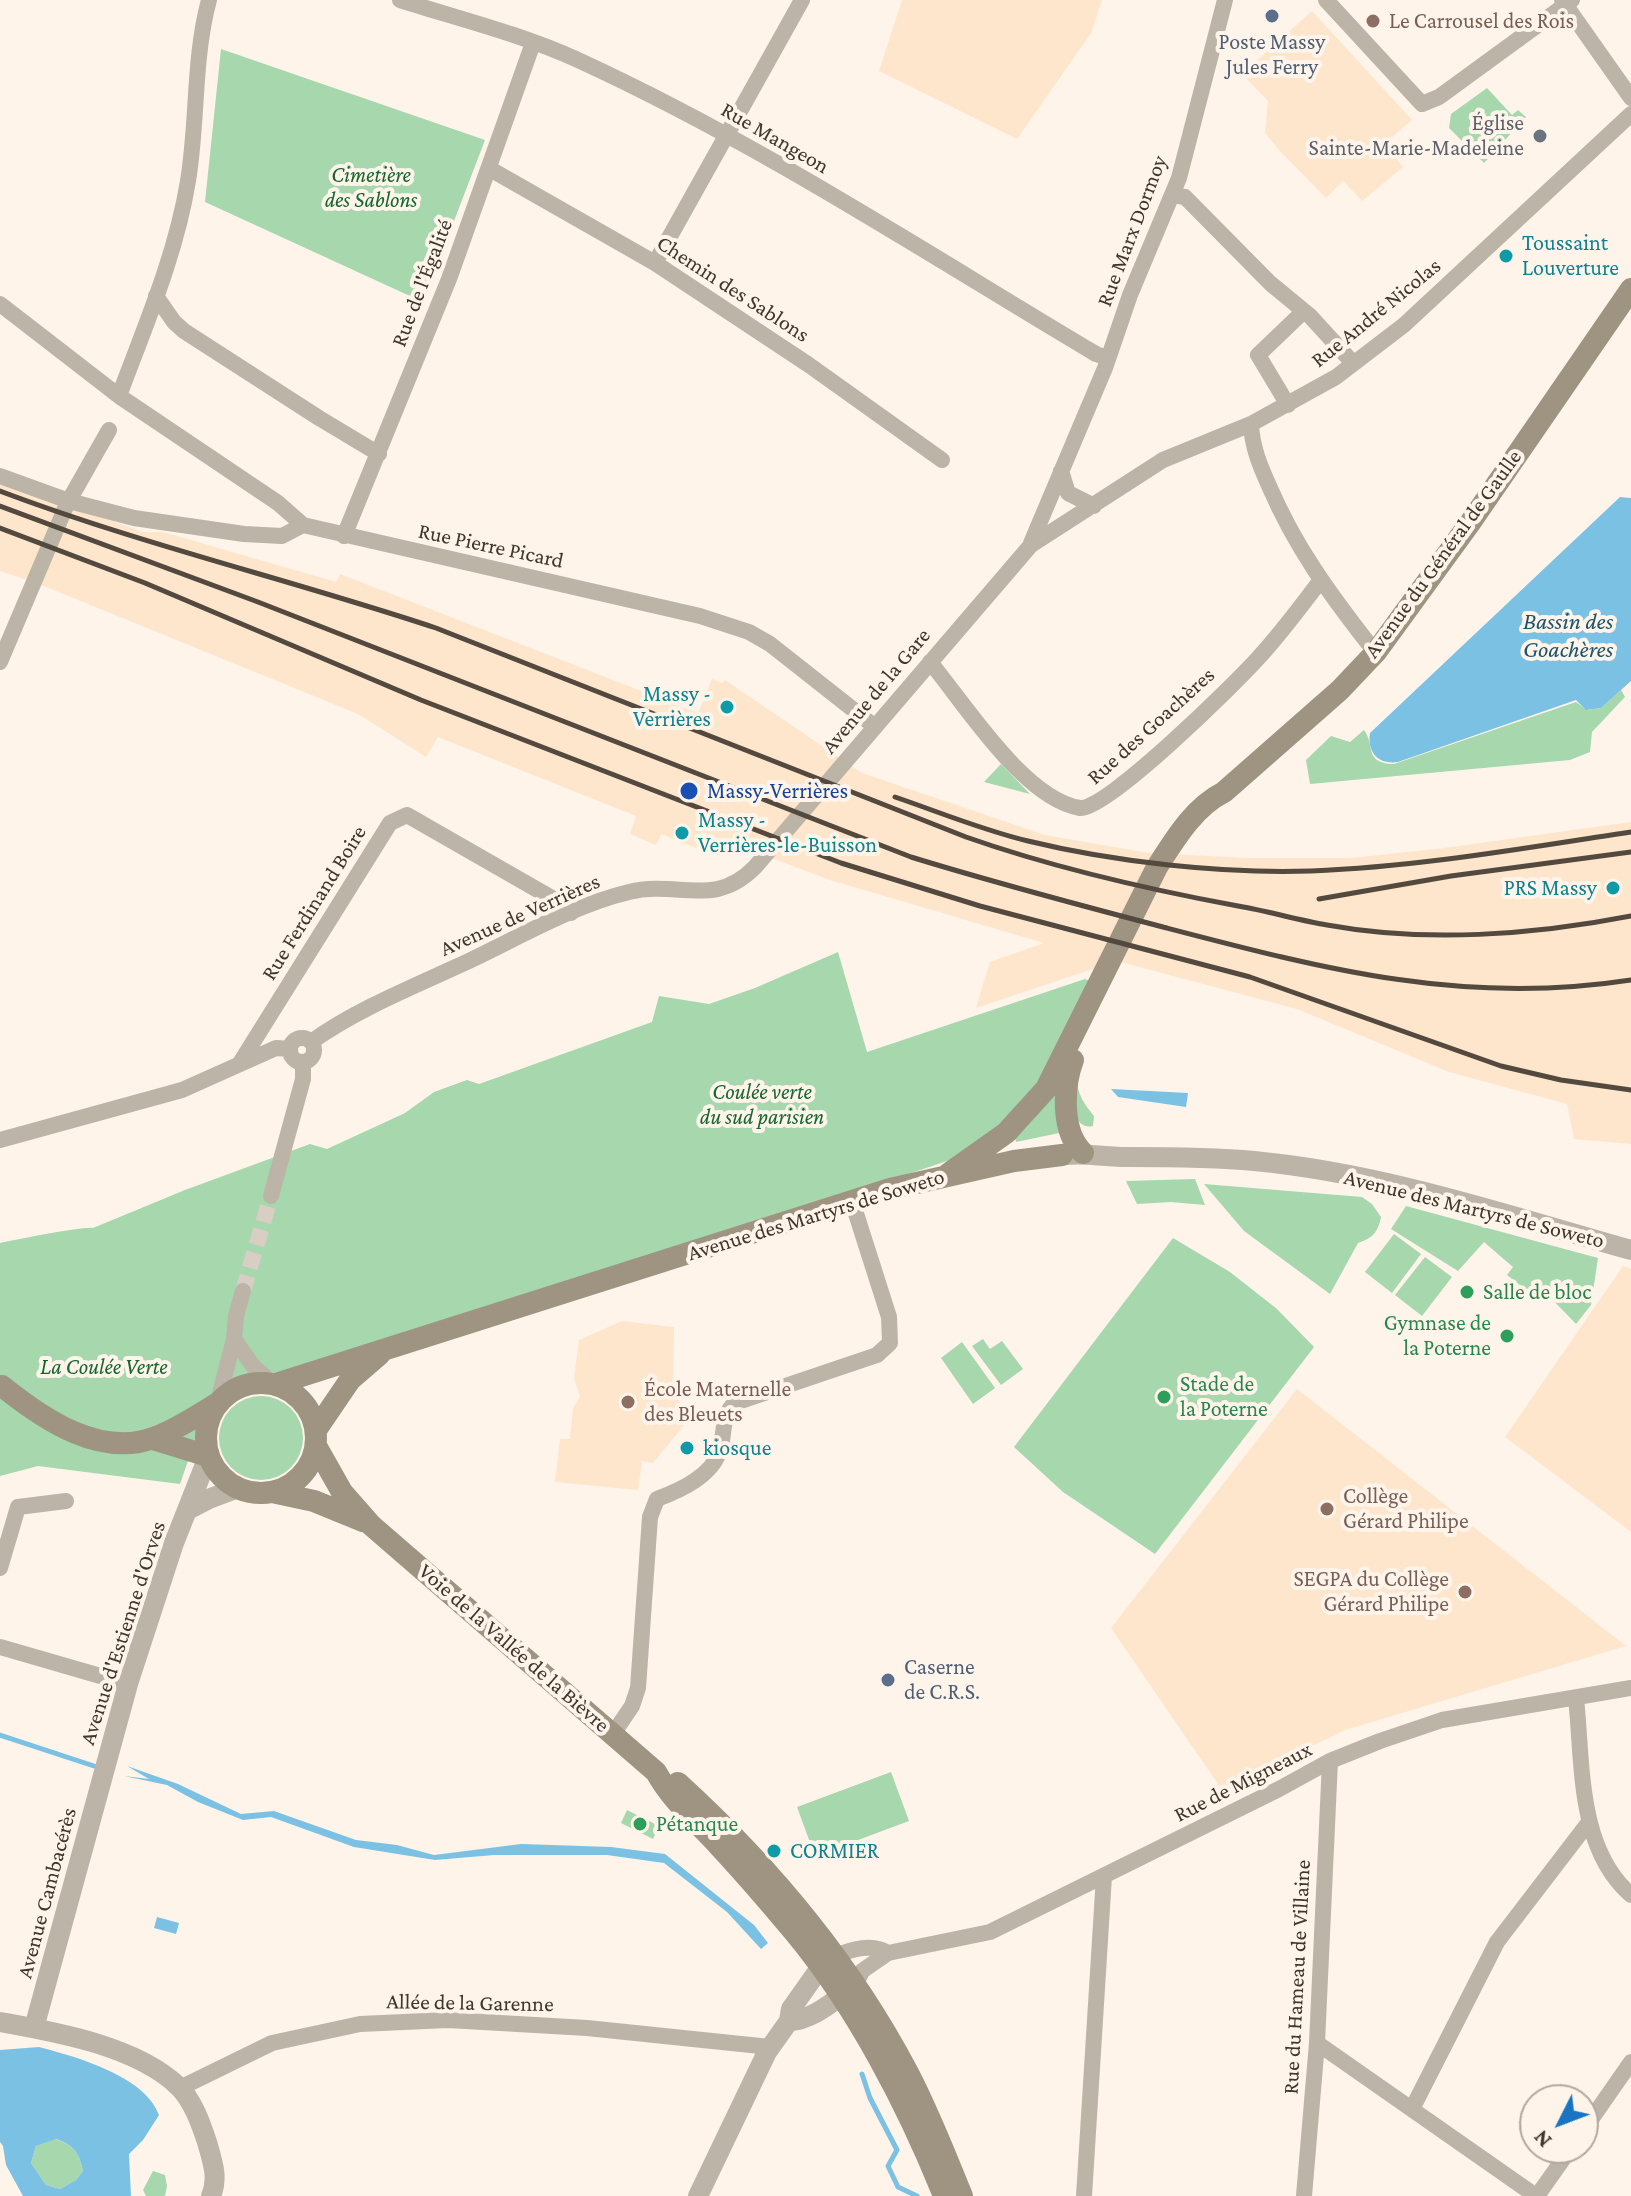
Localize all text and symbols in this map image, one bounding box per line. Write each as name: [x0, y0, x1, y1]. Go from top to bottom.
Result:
marker: Poste Massy Jules Ferry: [1263, 7, 1281, 25]
place label: Le Carrousel des Rois: [1389, 8, 1574, 34]
marker: Le Carrousel des Rois: [1364, 12, 1382, 30]
place label: Poste Massy Jules Ferry: [1219, 29, 1325, 80]
street label: Rue Mangeon: [716, 96, 834, 180]
place label: Église Sainte-Marie-Madeleine: [1309, 110, 1524, 162]
marker: Église Sainte-Marie-Madeleine: [1531, 127, 1549, 145]
street label: Rue Marx Dormoy: [1091, 152, 1173, 310]
park label: Cimetière des Sablons: [325, 162, 417, 214]
street label: Rue de l'Égalité: [386, 216, 458, 350]
street label: Chemin des Sablons: [652, 230, 814, 348]
place label: Toussaint Louverture: [1522, 230, 1619, 282]
marker: Toussaint Louverture: [1497, 247, 1515, 265]
street label: Rue André Nicolas: [1306, 253, 1446, 373]
street label: Avenue du Général de Gaulle: [1358, 445, 1528, 663]
street label: Rue Pierre Picard: [416, 518, 566, 574]
water label: Bassin des Goachères: [1523, 608, 1613, 664]
street label: Avenue de la Gare: [816, 623, 936, 759]
street label: Rue des Goachères: [1082, 662, 1220, 790]
place label: Massy - Verrières: [633, 681, 711, 732]
marker: Massy - Verrières: [718, 698, 736, 716]
place label: Massy-Verrières: [707, 778, 848, 804]
marker: Massy-Verrières: [678, 780, 700, 802]
place label: Massy - Verrières-le-Buisson: [698, 807, 877, 858]
street label: Rue Ferdinand Boire: [256, 821, 372, 985]
marker: Massy - Verrières-le-Buisson: [673, 824, 691, 842]
street label: Avenue de Verrières: [436, 868, 604, 962]
place label: PRS Massy: [1504, 875, 1597, 901]
marker: PRS Massy: [1604, 879, 1622, 897]
park label: Coulée verte du sud parisien: [700, 1079, 824, 1130]
street label: Avenue des Martyrs de Soweto: [684, 1163, 948, 1267]
street label: Avenue des Martyrs de Soweto: [1341, 1164, 1607, 1254]
place label: Salle de bloc: [1483, 1279, 1591, 1305]
marker: Salle de bloc: [1458, 1283, 1476, 1301]
place label: Gymnase de la Poterne: [1384, 1310, 1491, 1362]
marker: Gymnase de la Poterne: [1498, 1327, 1516, 1345]
park label: La Coulée Verte: [40, 1354, 168, 1380]
place label: Stade de la Poterne: [1180, 1371, 1268, 1422]
place label: École Maternelle des Bleuets: [644, 1376, 791, 1428]
marker: Stade de la Poterne: [1155, 1388, 1173, 1406]
marker: École Maternelle des Bleuets: [619, 1393, 637, 1411]
place label: kiosque: [703, 1435, 771, 1461]
marker: kiosque: [678, 1439, 696, 1457]
place label: Collège Gérard Philipe: [1343, 1483, 1469, 1534]
marker: Collège Gérard Philipe: [1318, 1500, 1336, 1518]
street label: Avenue d'Estienne d'Orves: [74, 1518, 172, 1748]
street label: Voie de la Vallée de la Bièvre: [413, 1558, 615, 1738]
place label: SEGPA du Collège Gérard Philipe: [1293, 1566, 1449, 1618]
marker: SEGPA du Collège Gérard Philipe: [1456, 1583, 1474, 1601]
place label: Caserne de C.R.S.: [904, 1654, 980, 1706]
marker: Caserne de C.R.S.: [879, 1671, 897, 1689]
street label: Rue de Migneaux: [1170, 1736, 1316, 1828]
street label: Avenue Cambacérès: [12, 1805, 82, 1981]
place label: Pétanque: [656, 1811, 738, 1837]
marker: Pétanque: [631, 1815, 649, 1833]
place label: CORMIER: [790, 1838, 879, 1864]
marker: CORMIER: [765, 1842, 783, 1860]
street label: Rue du Hameau de Villaine: [1278, 1859, 1316, 2095]
street label: Allée de la Garenne: [386, 1988, 554, 2018]
north arrow: [1519, 2084, 1599, 2164]
text: N: [1528, 2125, 1557, 2153]

